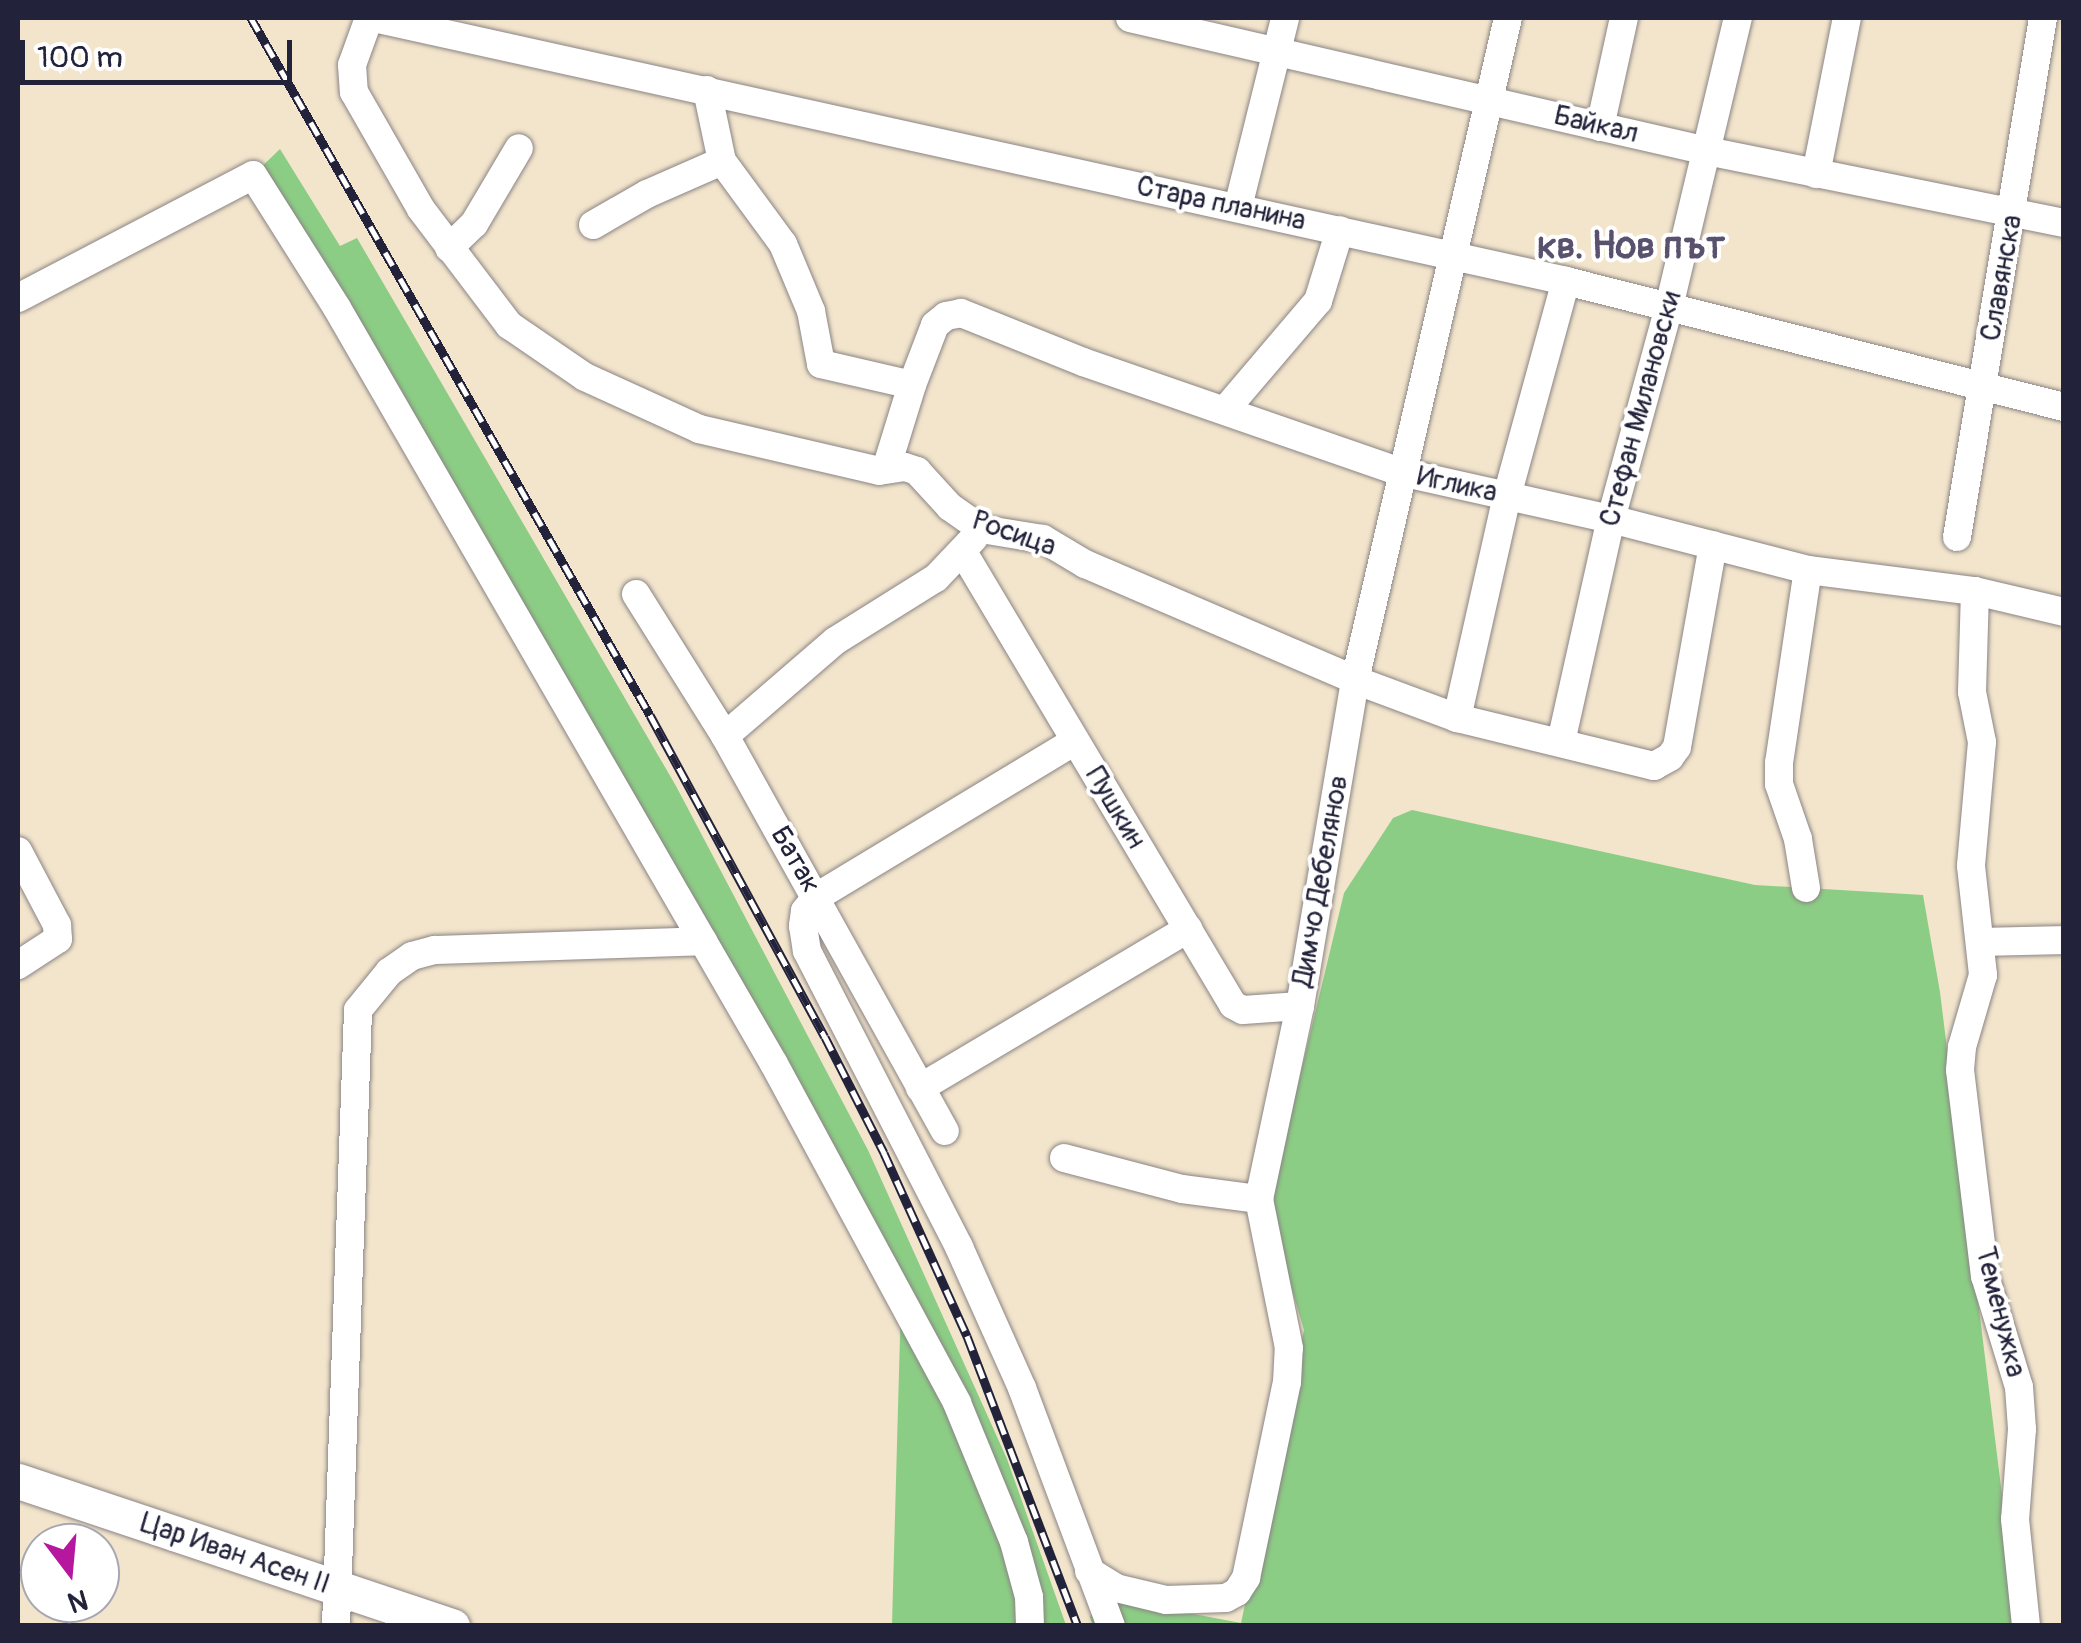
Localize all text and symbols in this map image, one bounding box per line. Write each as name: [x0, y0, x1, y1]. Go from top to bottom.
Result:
scale bar: [25, 20, 298, 82]
text: 100 m: [37, 39, 123, 76]
street label: Байкал: [1551, 99, 1641, 151]
street label: Стара планина: [1133, 170, 1309, 238]
street label: Славянска: [1974, 212, 2030, 344]
district label: кв. Нов път: [1537, 224, 1725, 270]
street label: Стефан Милановски: [1593, 288, 1689, 530]
street label: Иглика: [1414, 460, 1500, 510]
street label: Росица: [968, 504, 1060, 564]
street label: Пушкин: [1078, 761, 1152, 855]
street label: Димчо Дебелянов: [1286, 773, 1356, 989]
street label: Батак: [763, 821, 827, 899]
street label: Теменужка: [1968, 1243, 2032, 1381]
street label: Цар Иван Асен II: [136, 1506, 334, 1602]
north arrow: [20, 1523, 120, 1623]
text: N: [64, 1581, 92, 1620]

